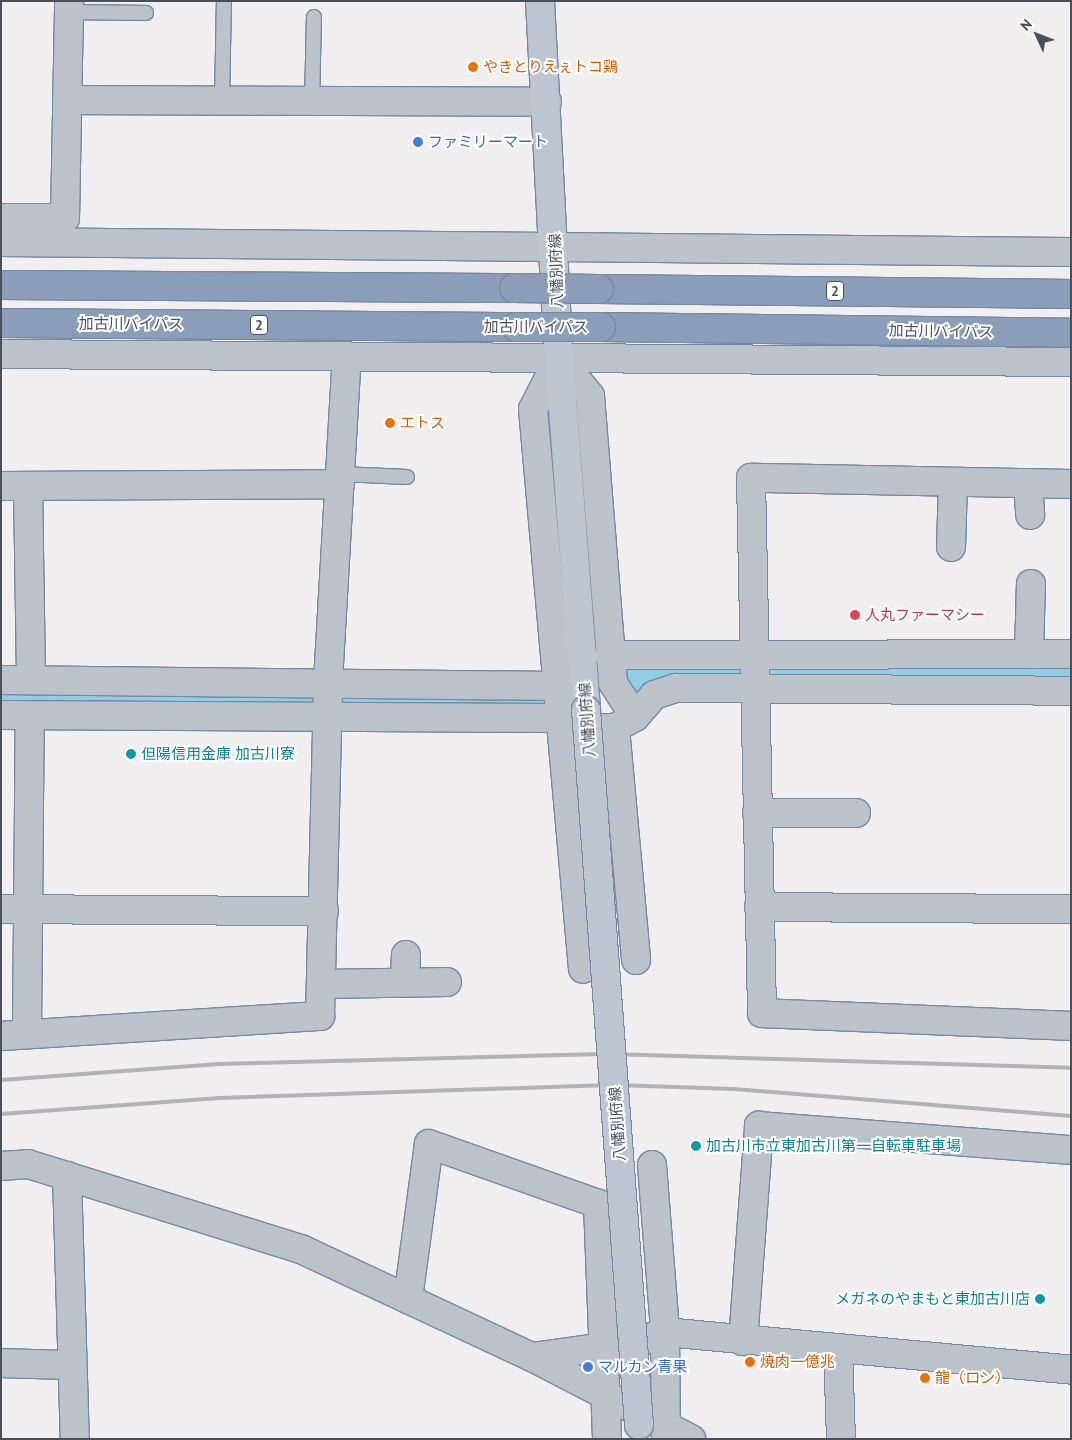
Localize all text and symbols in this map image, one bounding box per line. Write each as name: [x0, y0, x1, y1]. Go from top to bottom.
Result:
north arrow: [1012, 10, 1062, 60]
text: N: [1016, 15, 1036, 34]
place label: やきとりえぇトコ鶏: [483, 58, 618, 76]
marker: やきとりえぇトコ鶏: [467, 61, 479, 73]
place label: ファミリーマート: [428, 133, 548, 151]
marker: ファミリーマート: [412, 136, 424, 148]
street label: 八幡別府線: [546, 233, 566, 309]
road number: 2: [825, 280, 845, 302]
road number: 2: [249, 314, 269, 336]
street label: 加古川バイパス: [79, 315, 183, 333]
street label: 加古川バイパス: [484, 318, 588, 336]
street label: 加古川バイパス: [888, 321, 994, 341]
place label: エトス: [400, 414, 445, 432]
marker: エトス: [384, 417, 396, 429]
place label: 人丸ファーマシー: [865, 606, 985, 624]
marker: 人丸ファーマシー: [849, 609, 861, 621]
street label: 八幡別府線: [575, 682, 599, 758]
place label: 但陽信用金庫 加古川寮: [141, 745, 295, 763]
marker: 但陽信用金庫 加古川寮: [125, 748, 137, 760]
street label: 八幡別府線: [605, 1086, 629, 1162]
place label: 加古川市立東加古川第一自転車駐車場: [706, 1137, 961, 1155]
marker: 加古川市立東加古川第一自転車駐車場: [690, 1140, 702, 1152]
place label: メガネのやまもと東加古川店: [835, 1290, 1030, 1308]
marker: メガネのやまもと東加古川店: [1034, 1293, 1046, 1305]
place label: 焼肉一億兆: [760, 1353, 835, 1371]
marker: 焼肉一億兆: [744, 1356, 756, 1368]
place label: マルカン青果: [598, 1358, 688, 1376]
marker: マルカン青果: [582, 1361, 594, 1373]
place label: 龍（ロン）: [935, 1369, 1010, 1387]
marker: 龍（ロン）: [919, 1372, 931, 1384]

